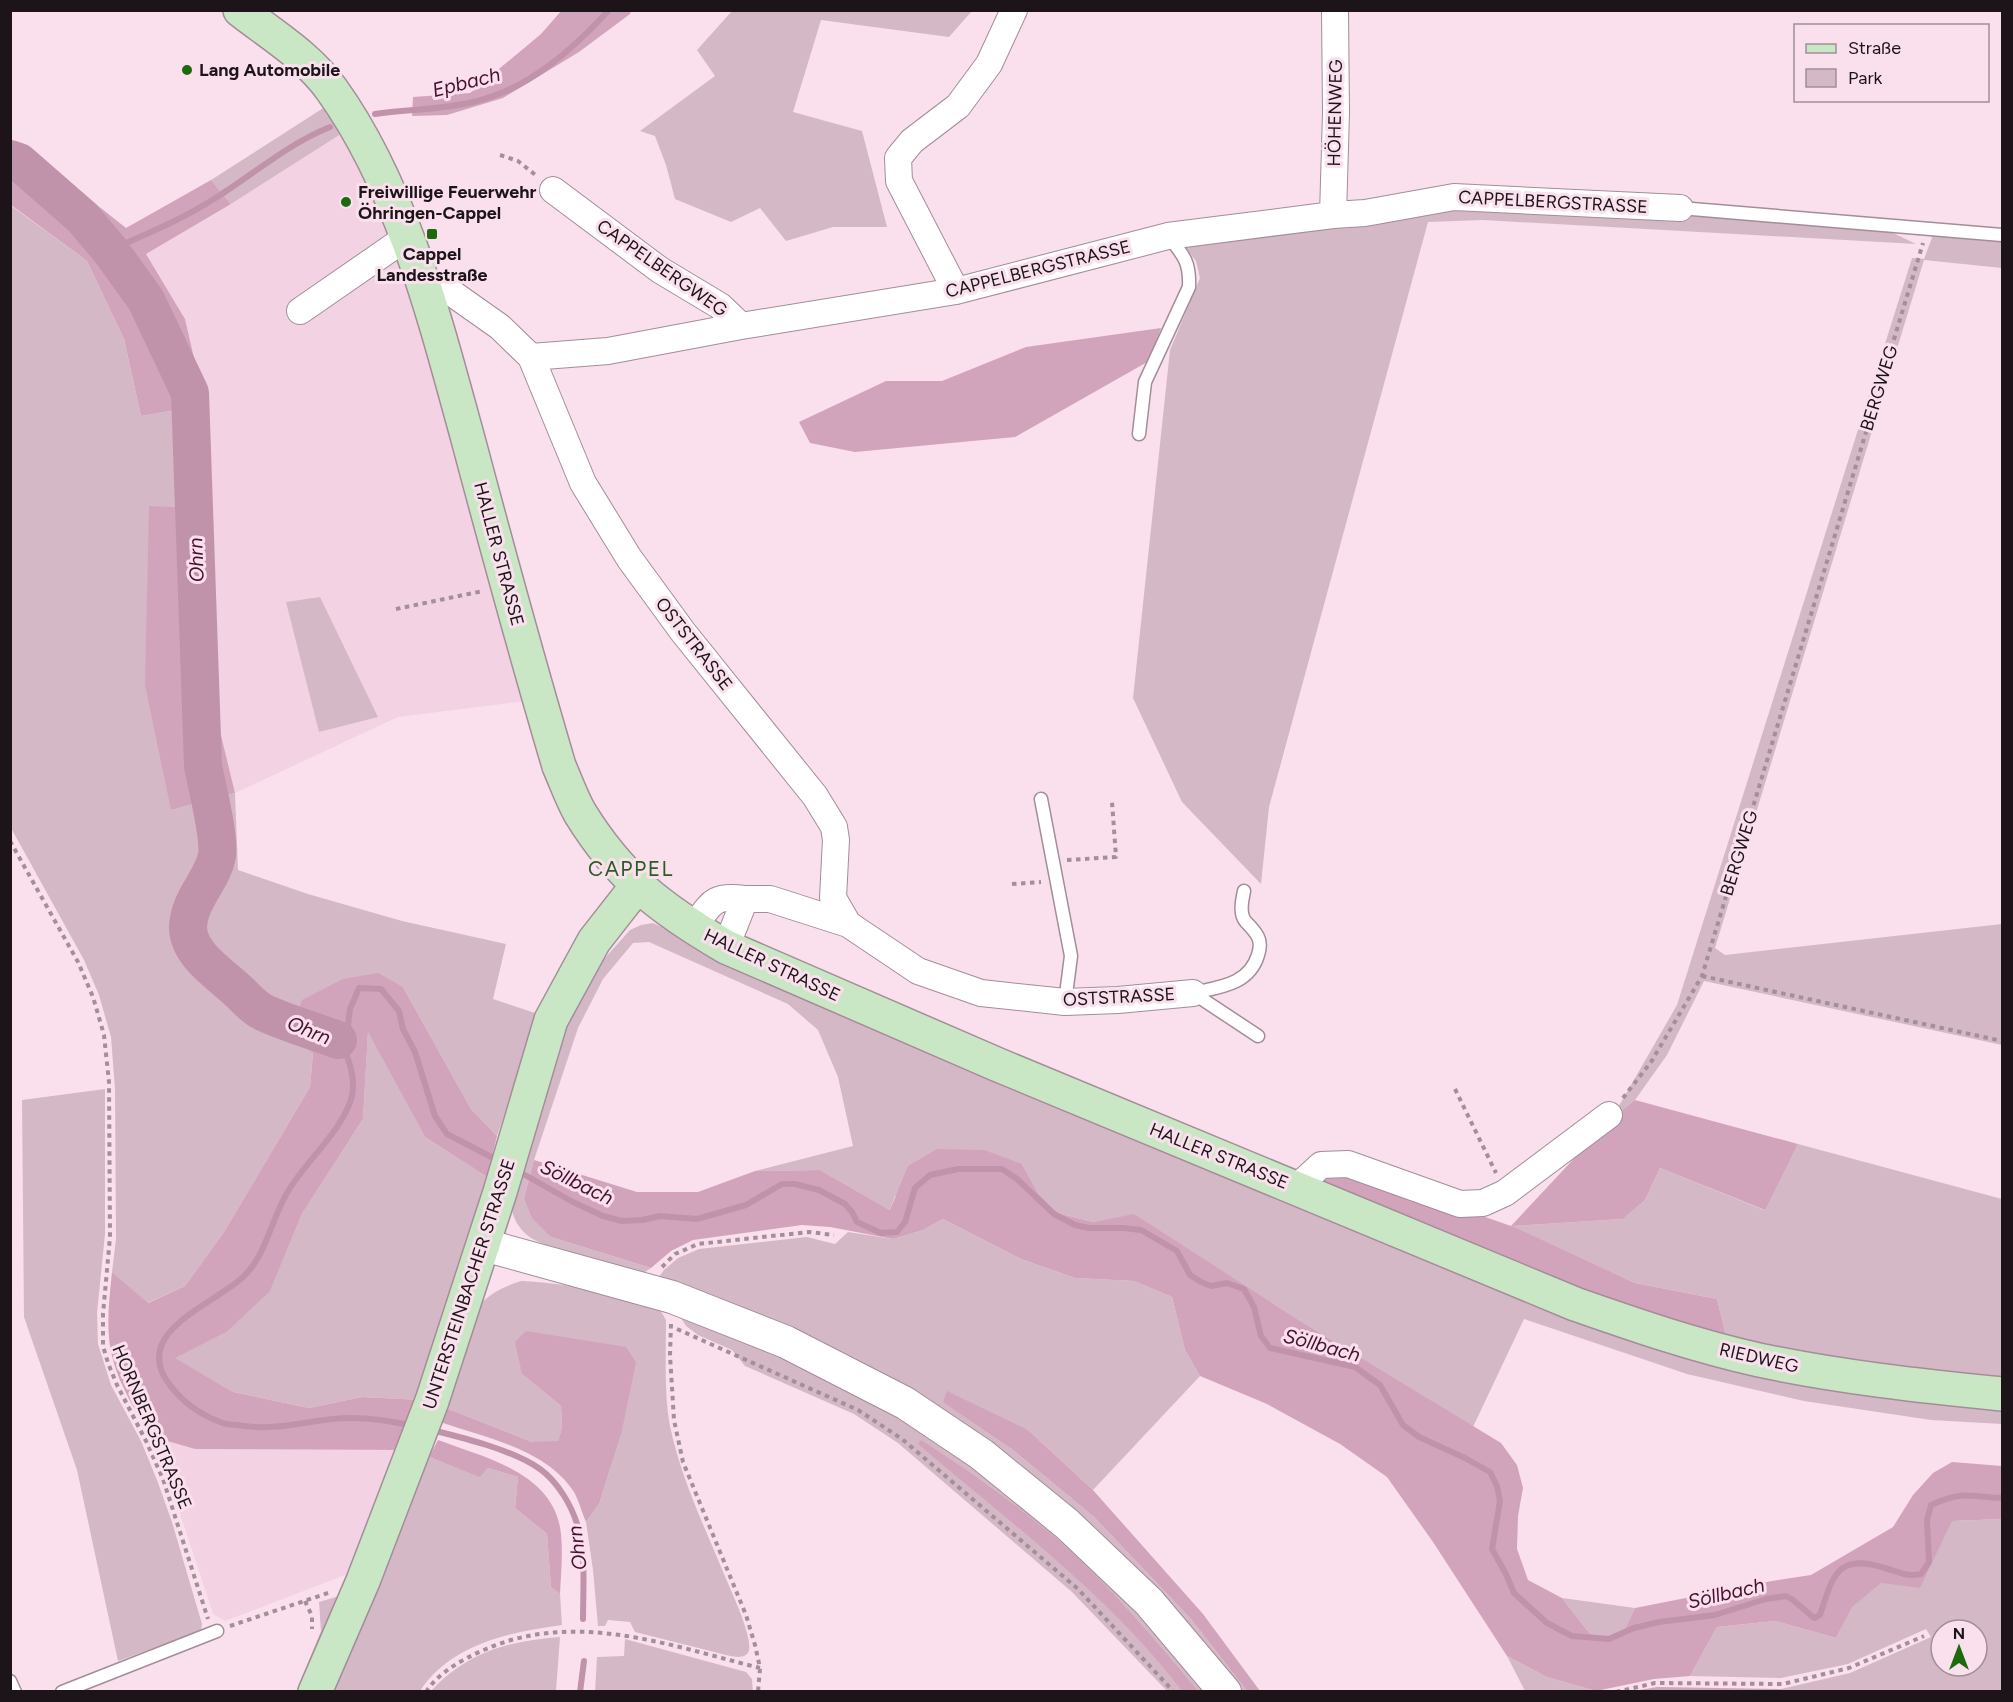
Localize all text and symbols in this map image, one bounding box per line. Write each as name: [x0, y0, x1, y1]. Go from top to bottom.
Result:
legend: [1794, 24, 1989, 102]
text: Straße: [1848, 37, 1901, 59]
place label: Lang Automobile: [199, 59, 340, 81]
street label: HÖHENWEG: [1323, 59, 1347, 167]
water label: Epbach: [430, 62, 502, 102]
marker: Lang Automobile: [180, 63, 194, 77]
text: Park: [1848, 67, 1883, 89]
place label: Freiwillige Feuerwehr Öhringen-Cappel: [358, 181, 536, 224]
street label: CAPPELBERGSTRASSE: [1458, 186, 1648, 218]
marker: Freiwillige Feuerwehr Öhringen-Cappel: [339, 195, 353, 209]
street label: CAPPELBERGWEG: [593, 215, 732, 321]
marker: Cappel Landesstraße: [425, 227, 439, 241]
street label: CAPPELBERGSTRASSE: [943, 235, 1133, 303]
place label: Cappel Landesstraße: [376, 243, 488, 286]
street label: BERGWEG: [1856, 342, 1903, 433]
street label: HALLER STRASSE: [469, 480, 529, 628]
water label: Ohrn: [183, 537, 209, 583]
street label: OSTSTRASSE: [651, 593, 737, 695]
street label: BERGWEG: [1716, 807, 1763, 898]
district label: CAPPEL: [588, 856, 674, 881]
street label: HALLER STRASSE: [700, 924, 844, 1006]
street label: OSTSTRASSE: [1062, 983, 1176, 1011]
water label: Ohrn: [284, 1011, 334, 1049]
street label: HALLER STRASSE: [1146, 1118, 1292, 1194]
water label: Söllbach: [537, 1154, 617, 1210]
street label: UNTERSTEINBACHER STRASSE: [418, 1156, 520, 1412]
water label: Söllbach: [1281, 1323, 1363, 1367]
street label: RIEDWEG: [1717, 1338, 1801, 1378]
street label: HORNBERGSTRASSE: [107, 1341, 197, 1513]
water label: Ohrn: [562, 1524, 592, 1572]
water label: Söllbach: [1685, 1572, 1767, 1614]
north arrow: [1929, 1618, 1989, 1678]
text: N: [1953, 1624, 1965, 1643]

